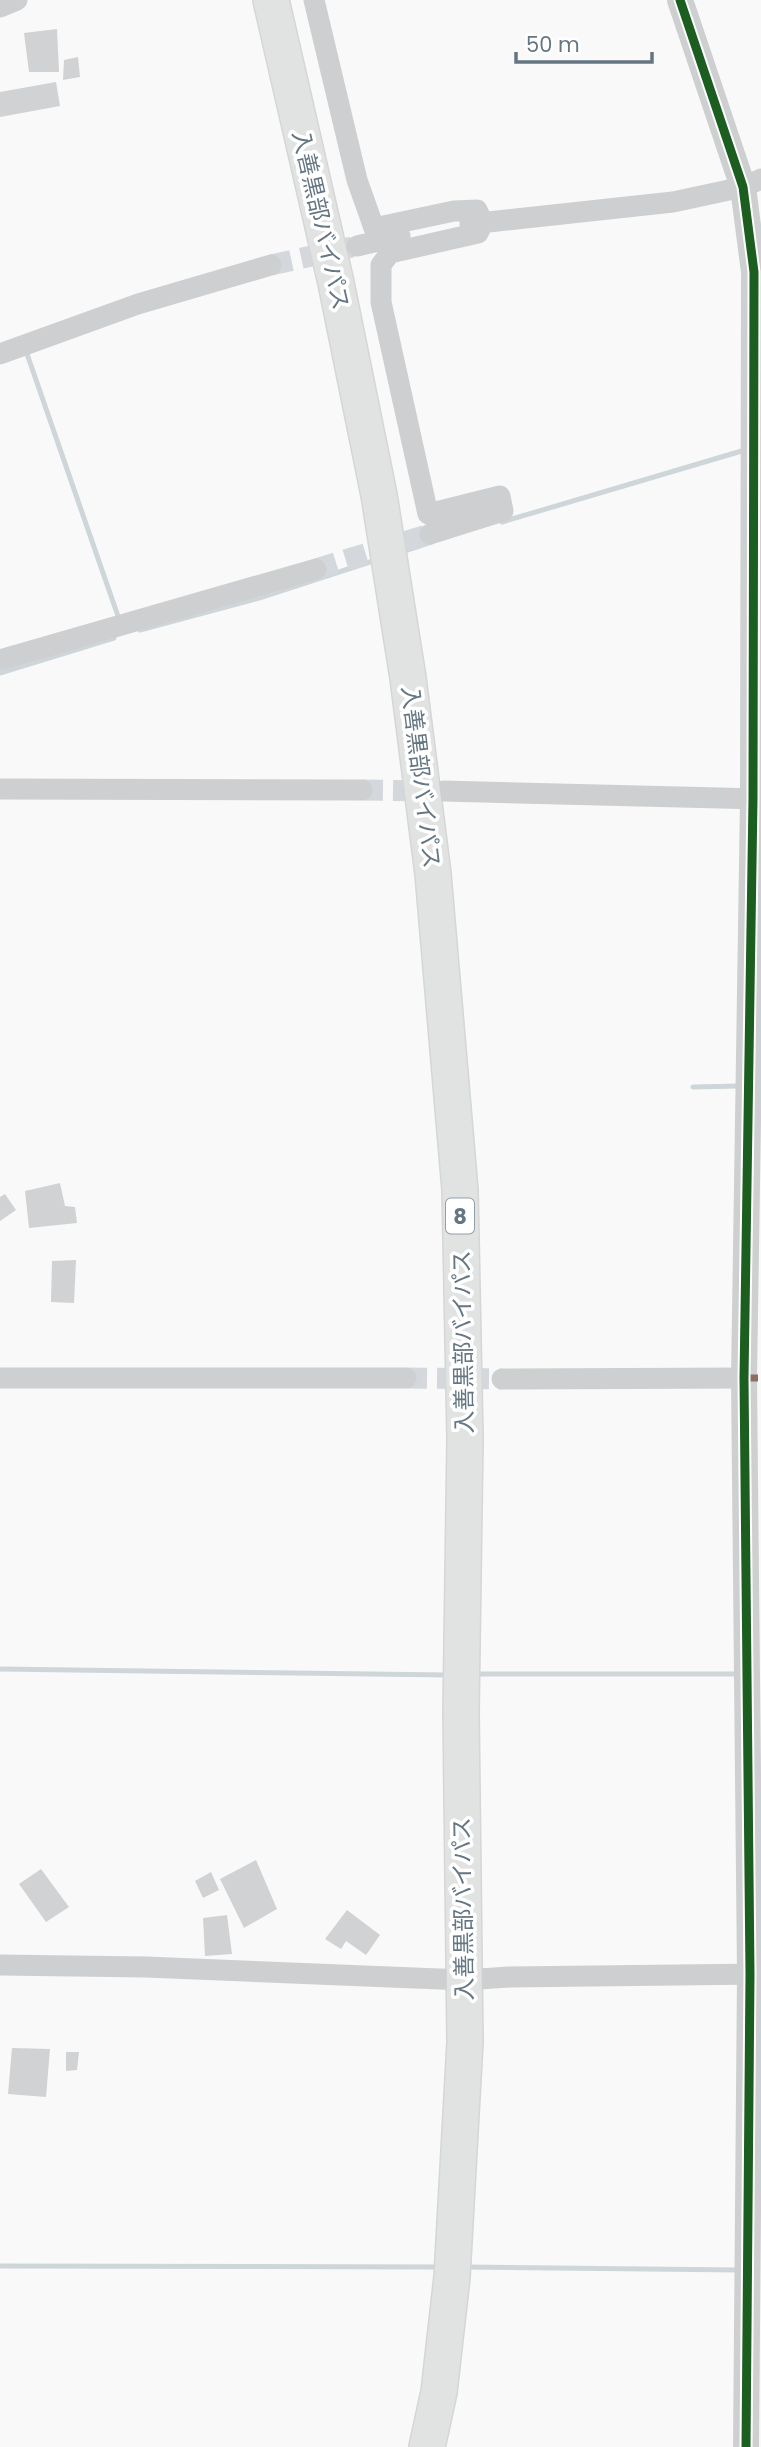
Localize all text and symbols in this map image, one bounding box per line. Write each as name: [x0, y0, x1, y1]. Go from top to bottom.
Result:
scale bar: [516, 21, 652, 65]
text: 50 m: [526, 30, 580, 59]
street label: 入善黒部バイパス: [285, 127, 357, 313]
street label: 入善黒部バイパス: [394, 684, 448, 870]
road number: 8: [446, 1198, 474, 1234]
street label: 入善黒部バイパス: [445, 1250, 481, 1434]
street label: 入善黒部バイパス: [445, 1817, 481, 2001]

